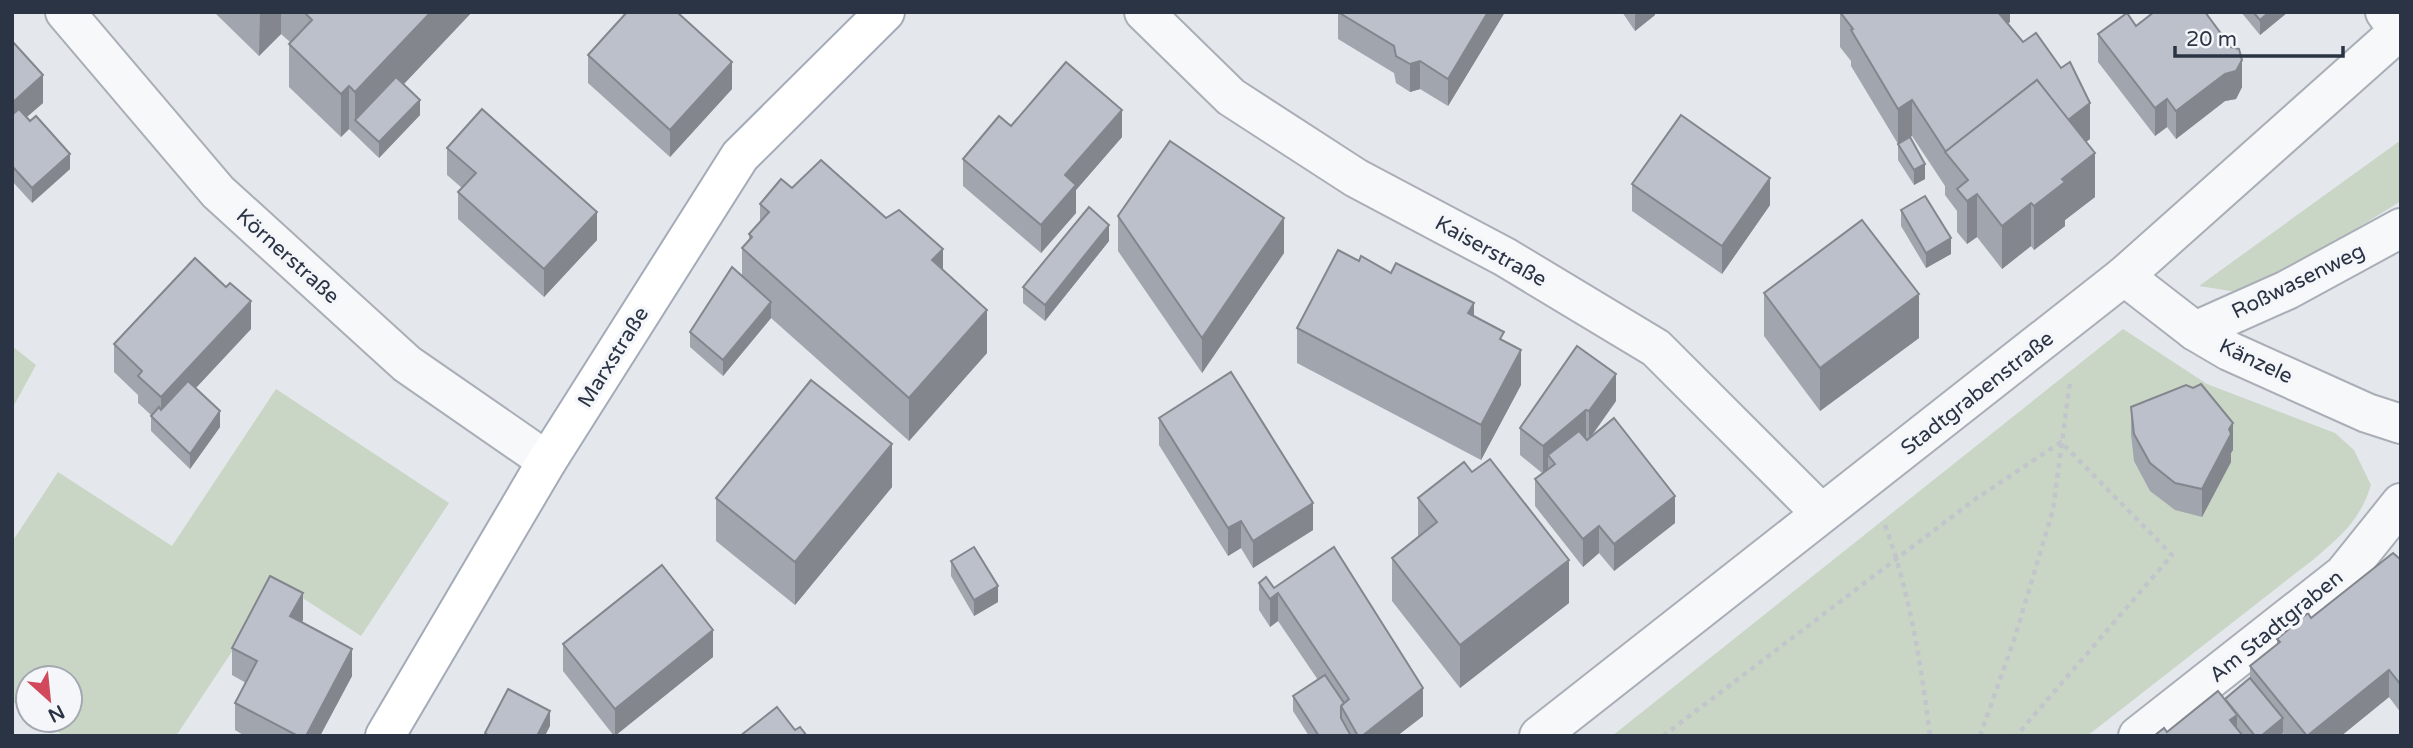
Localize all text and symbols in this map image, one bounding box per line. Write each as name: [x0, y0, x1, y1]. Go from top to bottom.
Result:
scale bar: [2175, 14, 2343, 58]
text: 20 m: [2186, 27, 2237, 52]
street label: Körnerstraße: [231, 204, 344, 309]
street label: Kaiserstraße: [1431, 211, 1551, 292]
street label: Roßwasenweg: [2228, 238, 2369, 324]
street label: Marxstraße: [573, 302, 654, 412]
street label: Stadtgrabenstraße: [1896, 326, 2059, 461]
street label: Känzele: [2215, 334, 2297, 389]
street label: Am Stadtgraben: [2204, 565, 2348, 688]
north arrow: [14, 664, 84, 734]
text: N: [44, 700, 68, 727]

